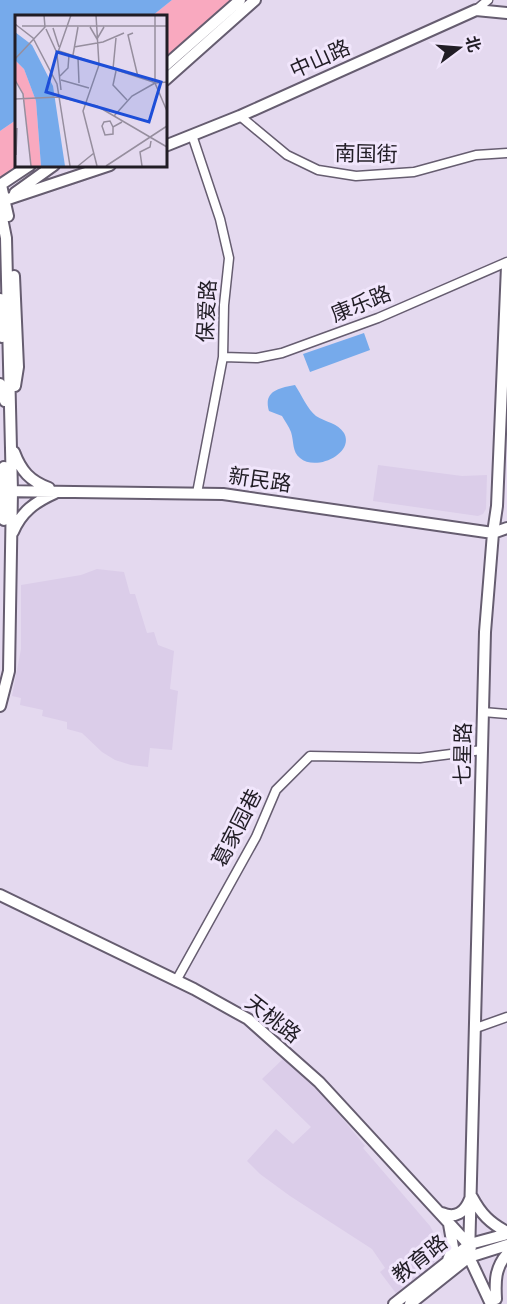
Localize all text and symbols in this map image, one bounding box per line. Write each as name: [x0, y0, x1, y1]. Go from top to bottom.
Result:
inset map: [15, 15, 166, 166]
north arrow: [429, 18, 489, 78]
street label: 中山路: [285, 32, 355, 86]
text: 北: [460, 33, 486, 55]
street label: 南国街: [334, 138, 398, 170]
street label: 康乐路: [326, 278, 396, 330]
street label: 保爱路: [190, 279, 224, 343]
street label: 新民路: [227, 461, 293, 499]
street label: 七星路: [447, 722, 479, 786]
street label: 葛家园巷: [205, 784, 269, 872]
street label: 天桃路: [239, 988, 307, 1050]
street label: 教育路: [386, 1228, 454, 1290]

